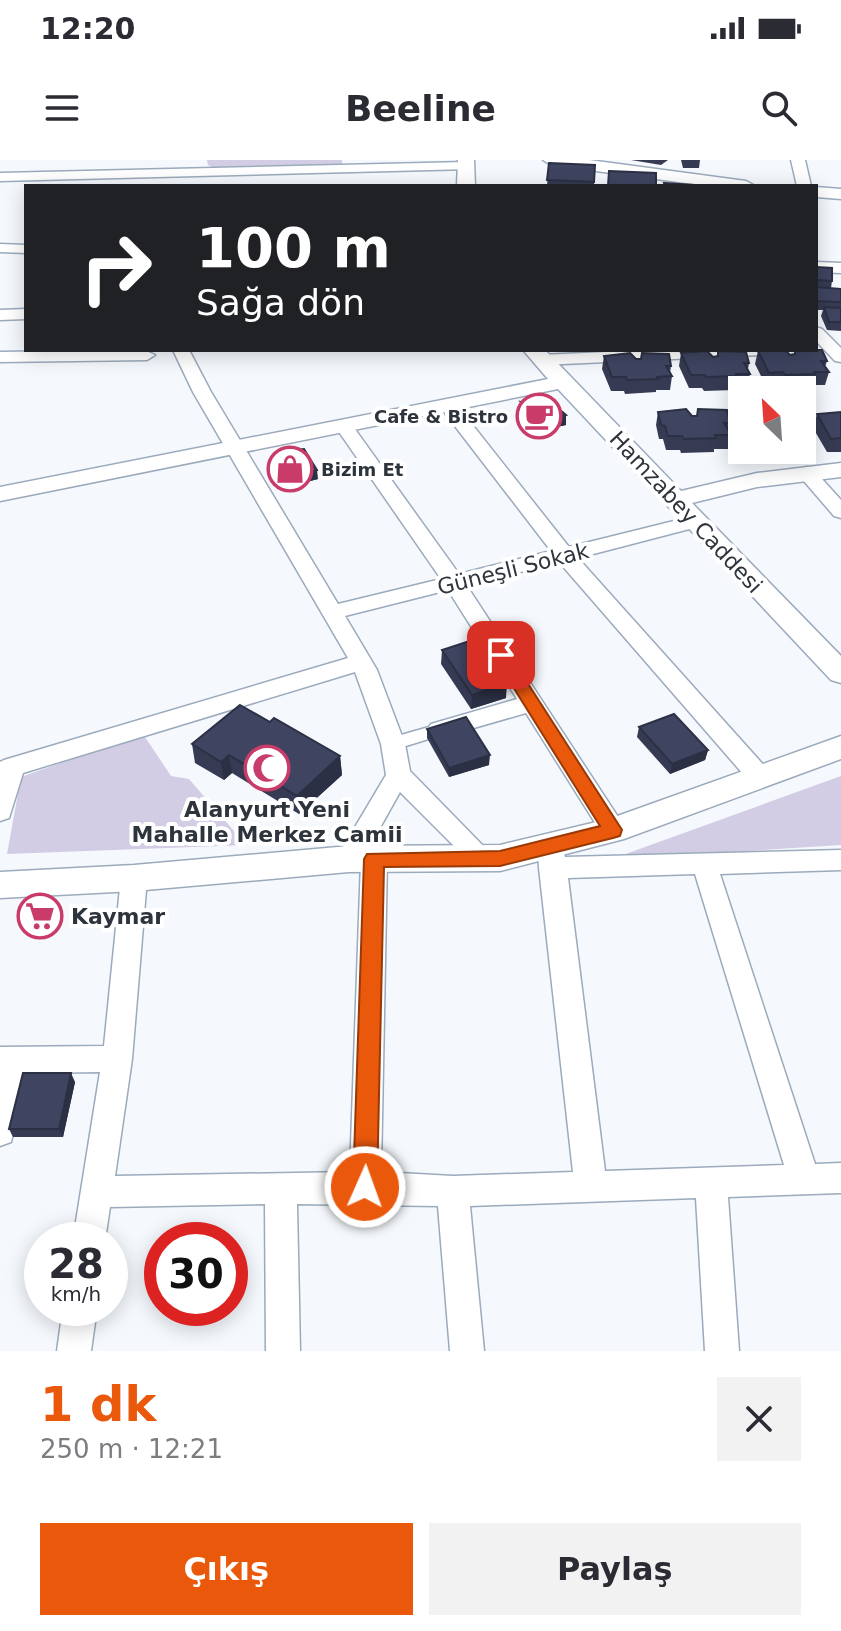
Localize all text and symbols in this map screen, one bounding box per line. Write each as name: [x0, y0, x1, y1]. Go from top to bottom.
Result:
text: 12:20: [40, 11, 136, 46]
icon: menu: [40, 86, 84, 130]
icon: search: [757, 86, 801, 130]
text: Beeline: [345, 88, 496, 129]
text: 100 m: [196, 215, 391, 280]
icon: right: [64, 216, 168, 320]
text: Sağa dön: [196, 282, 365, 323]
north arrow: [728, 376, 816, 464]
map controls: [728, 376, 816, 464]
cafe icon: Cafe & Bistro: [515, 392, 563, 440]
place label: Cafe & Bistro: [374, 406, 508, 427]
street label: Hamzabey Caddesi: [605, 426, 767, 598]
shop icon: Bizim Et: [266, 445, 314, 493]
place label: Bizim Et: [321, 459, 404, 480]
street label: Güneşli Sokak: [435, 538, 592, 600]
pin: [467, 621, 535, 689]
icon: arrive: [479, 633, 523, 677]
mosque icon: Alanyurt Yeni Mahalle Merkez Camii: [243, 744, 291, 792]
place label: Alanyurt Yeni Mahalle Merkez Camii: [132, 797, 403, 847]
supermarket icon: Kaymar: [16, 892, 64, 940]
place label: Kaymar: [71, 904, 165, 929]
position arrow: [323, 1145, 407, 1229]
speed limit sign: 30: [144, 1222, 248, 1326]
text: 28: [48, 1241, 104, 1287]
text: km/h: [51, 1282, 101, 1306]
text: 1 dk: [40, 1376, 156, 1432]
button: close: [717, 1377, 801, 1461]
text: 250 m · 12:21: [40, 1434, 223, 1464]
button: Çıkış: [40, 1523, 413, 1615]
button: Paylaş: [429, 1523, 801, 1615]

